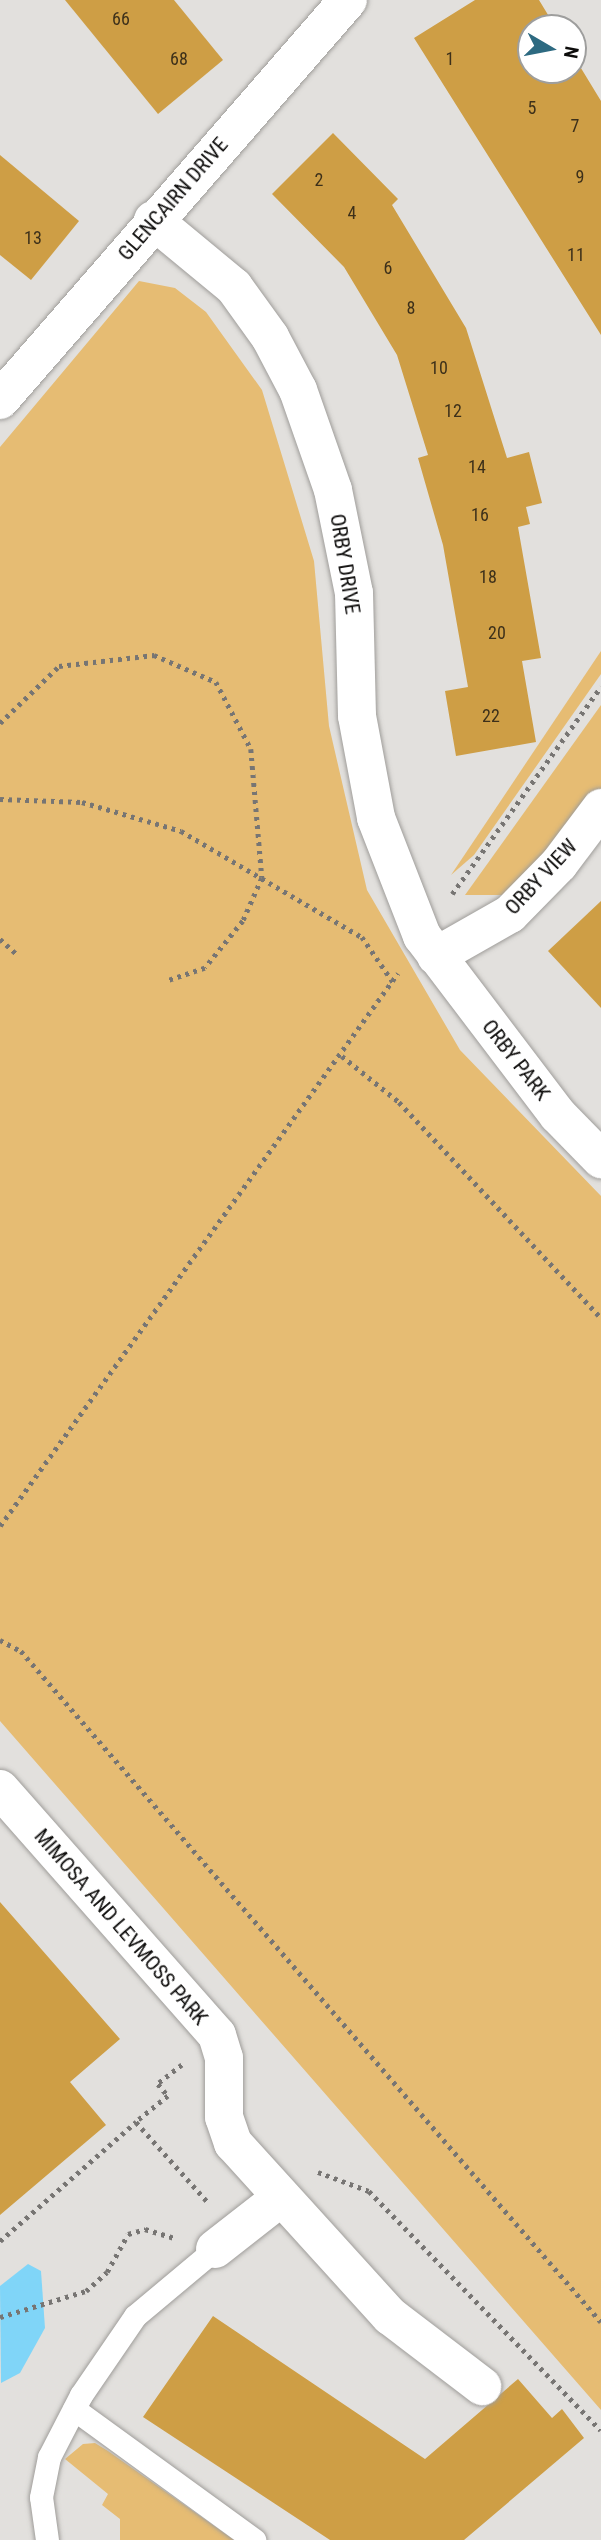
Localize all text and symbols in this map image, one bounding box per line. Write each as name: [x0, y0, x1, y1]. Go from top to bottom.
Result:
house number: 66: [112, 8, 130, 30]
north arrow: [517, 14, 587, 84]
text: N: [559, 45, 584, 60]
house number: 68: [170, 48, 188, 70]
house number: 1: [446, 48, 454, 70]
house number: 5: [528, 97, 536, 119]
house number: 7: [571, 115, 579, 137]
street label: GLENCAIRN DRIVE: [113, 132, 233, 266]
house number: 9: [576, 166, 584, 188]
house number: 2: [315, 169, 323, 191]
house number: 4: [348, 202, 356, 224]
house number: 13: [24, 227, 42, 249]
house number: 11: [567, 244, 585, 266]
house number: 6: [384, 257, 392, 279]
house number: 8: [407, 297, 415, 319]
house number: 10: [430, 357, 448, 379]
house number: 12: [444, 400, 462, 422]
house number: 14: [468, 456, 486, 478]
house number: 16: [471, 504, 489, 526]
street label: ORBY DRIVE: [325, 512, 365, 616]
house number: 18: [479, 566, 497, 588]
house number: 20: [488, 622, 506, 644]
house number: 22: [482, 705, 500, 727]
street label: ORBY VIEW: [500, 834, 582, 920]
street label: ORBY PARK: [477, 1015, 555, 1105]
street label: MIMOSA AND LEVMOSS PARK: [29, 1824, 213, 2030]

